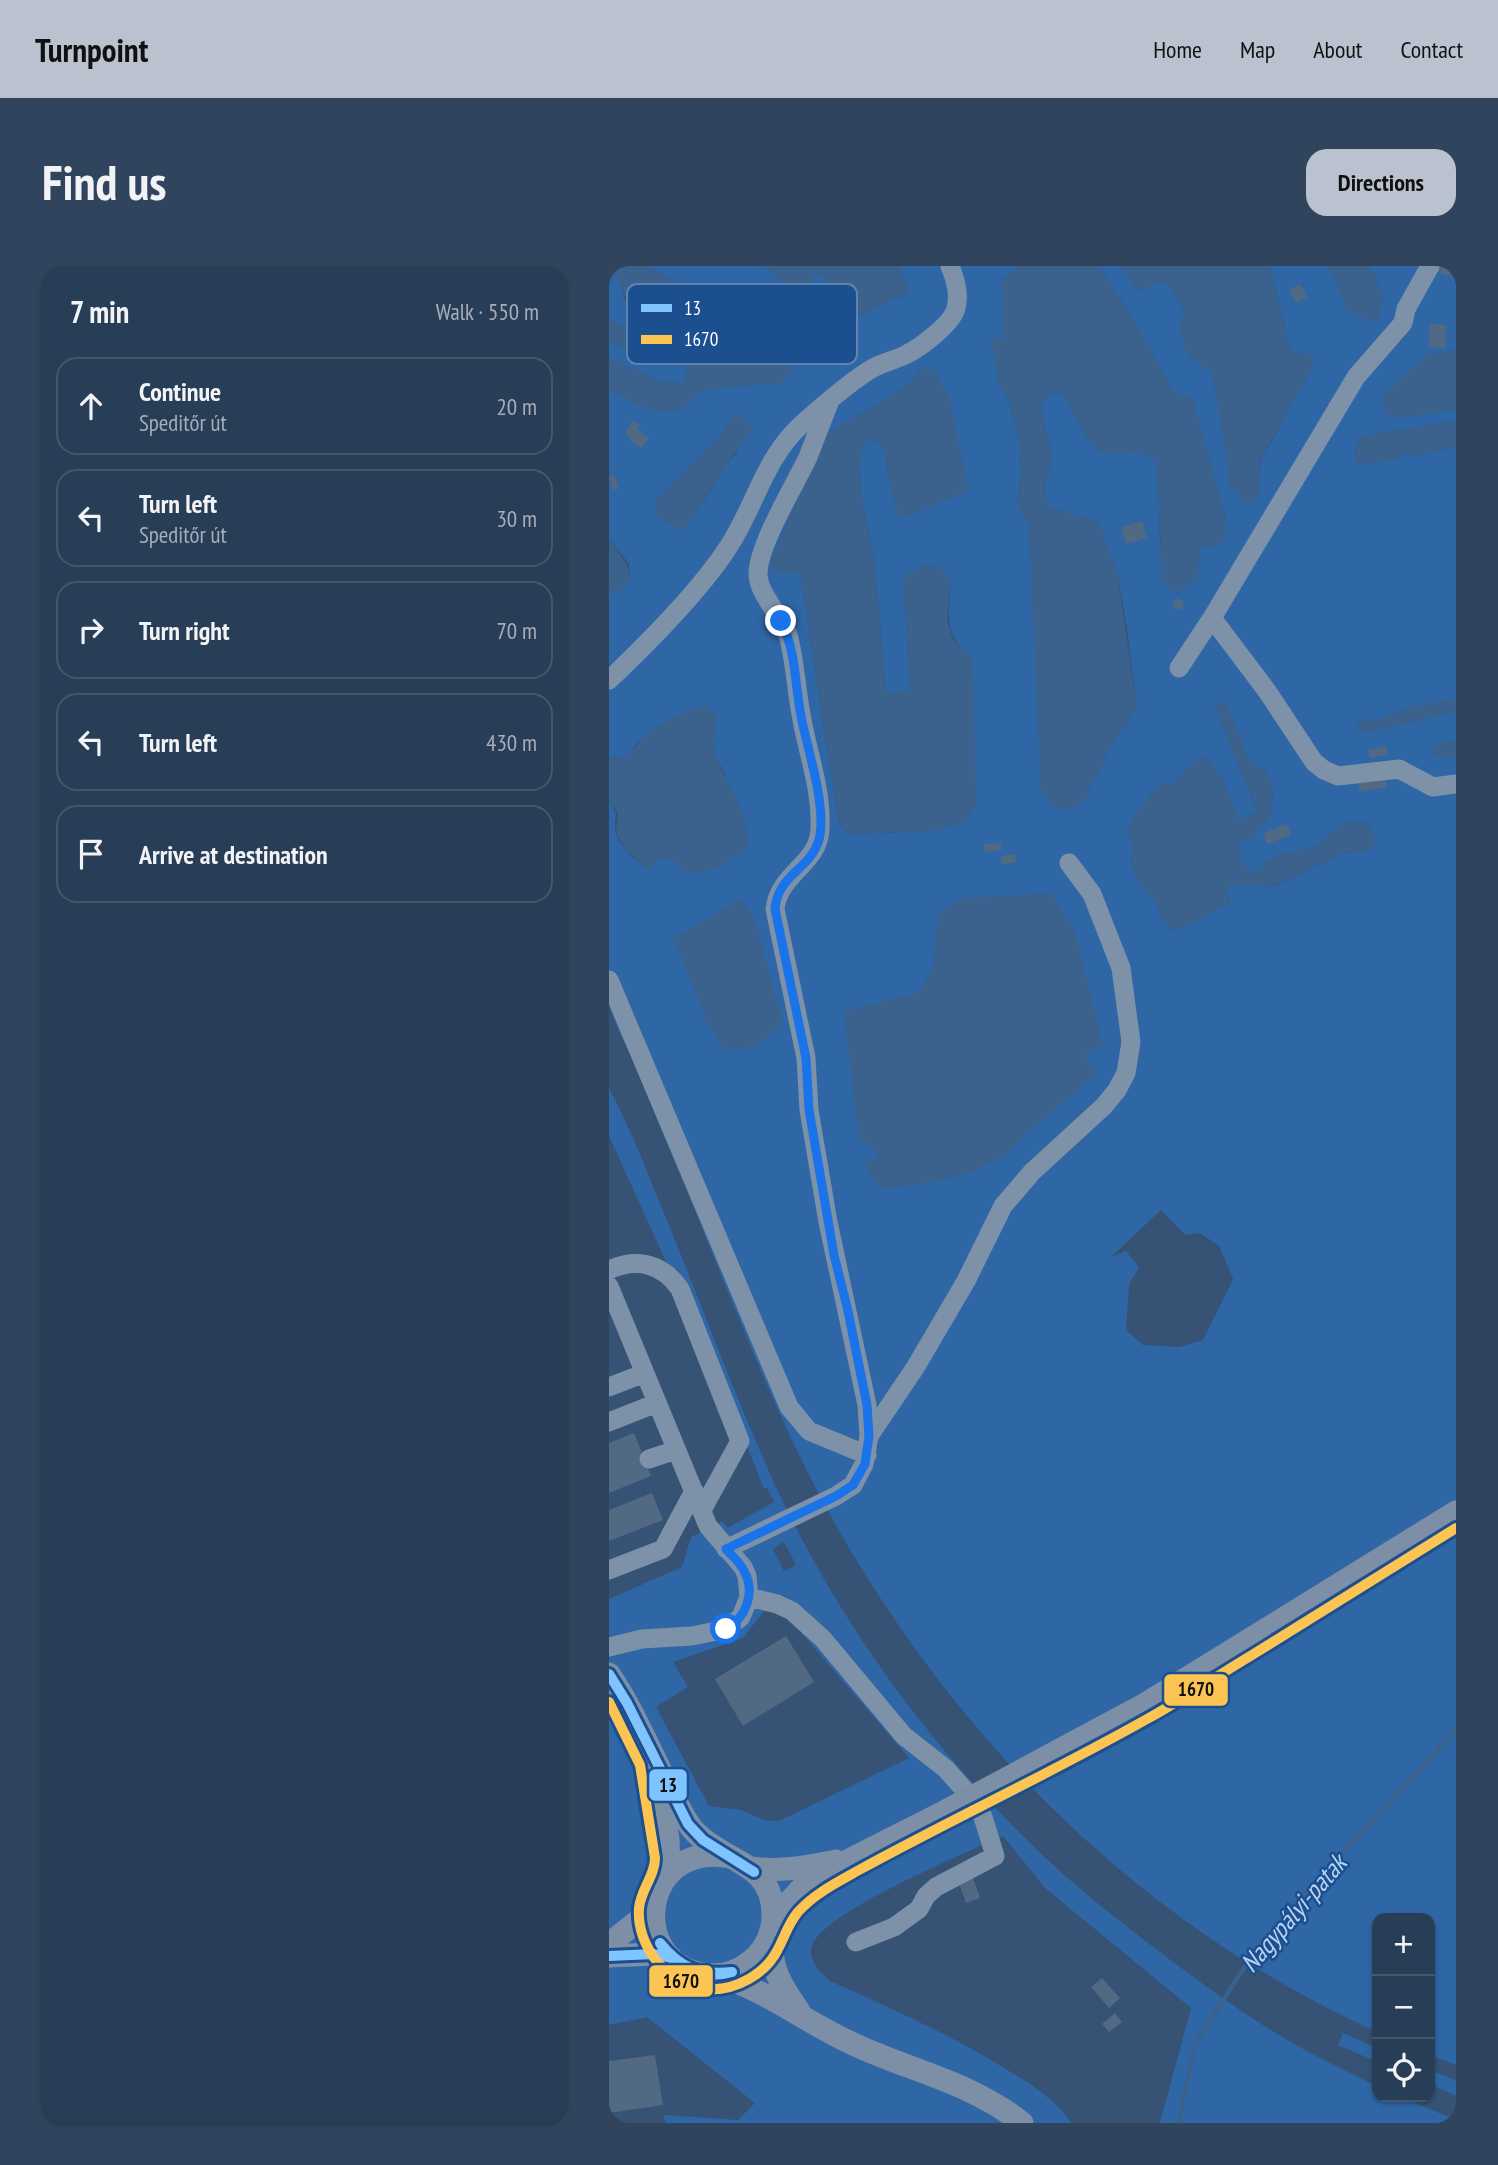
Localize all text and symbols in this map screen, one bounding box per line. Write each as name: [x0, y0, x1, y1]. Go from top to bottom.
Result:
text: Turnpoint: [35, 28, 148, 71]
text: Home: [1153, 34, 1202, 65]
text: Map: [1240, 34, 1275, 65]
text: About: [1313, 34, 1362, 65]
text: Contact: [1400, 34, 1463, 65]
button: Directions: [1306, 149, 1456, 216]
text: Find us: [42, 150, 166, 214]
legend: [627, 284, 857, 364]
text: 7 min: [70, 292, 129, 331]
text: 13: [684, 296, 701, 320]
text: Walk · 550 m: [436, 297, 539, 326]
text: 1670: [684, 327, 718, 351]
text: Continue: [139, 375, 221, 408]
icon: ahead: [72, 387, 110, 425]
text: 20 m: [496, 392, 537, 421]
text: Speditőr út: [139, 408, 227, 437]
text: Turn left: [139, 487, 217, 520]
icon: left: [72, 499, 110, 537]
text: 30 m: [496, 504, 537, 533]
text: Speditőr út: [139, 520, 227, 549]
route end: [765, 605, 796, 636]
icon: right: [72, 611, 110, 649]
text: Turn right: [139, 614, 230, 647]
text: 70 m: [496, 616, 537, 645]
icon: left: [72, 723, 110, 761]
text: Turn left: [139, 726, 217, 759]
text: 430 m: [486, 728, 537, 757]
icon: arrive: [72, 835, 110, 873]
text: Arrive at destination: [139, 838, 328, 871]
route start: [710, 1613, 741, 1644]
line badge: 1670: [1163, 1673, 1229, 1707]
text: 1670: [1178, 1677, 1214, 1701]
line badge: 13: [648, 1768, 688, 1802]
text: 13: [659, 1773, 677, 1797]
water label: Nagypályi-patak: [1233, 1845, 1355, 1979]
map controls: [1372, 1913, 1435, 2102]
button: +: [1372, 1913, 1435, 1976]
line badge: 1670: [648, 1964, 714, 1998]
text: 1670: [663, 1969, 699, 1993]
button: −: [1372, 1976, 1435, 2039]
button: locate: [1372, 2039, 1435, 2102]

